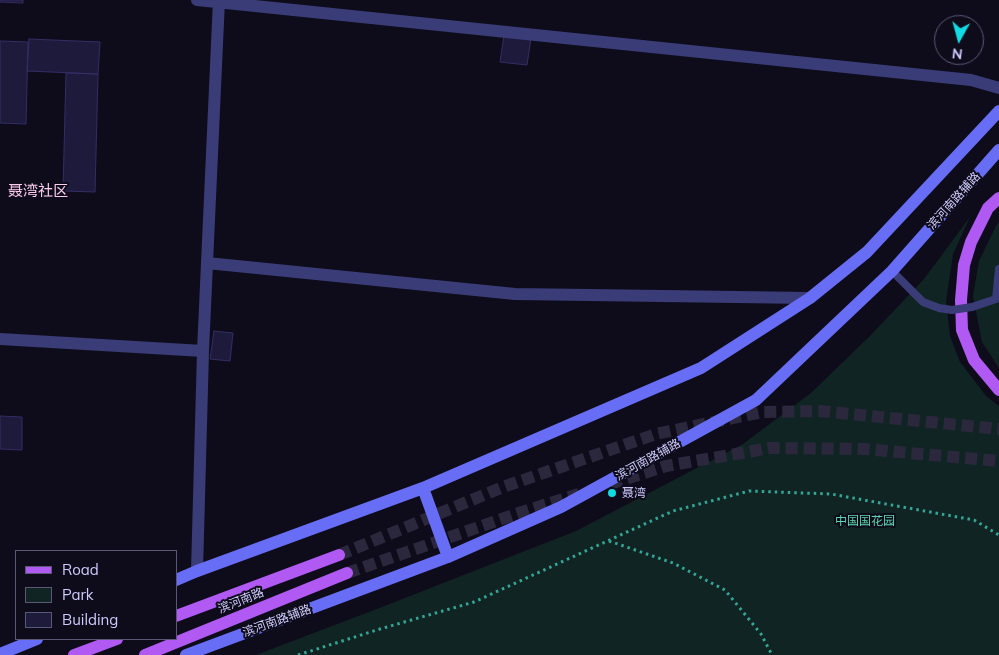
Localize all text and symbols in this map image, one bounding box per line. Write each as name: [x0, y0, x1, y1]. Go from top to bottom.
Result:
north arrow: [934, 15, 984, 65]
text: N: [951, 44, 964, 63]
street label: 滨河南路辅路: [925, 169, 983, 233]
district label: 聂湾社区: [8, 182, 68, 200]
street label: 滨河南路辅路: [613, 436, 683, 484]
place label: 聂湾: [622, 486, 646, 500]
marker: 聂湾: [606, 487, 618, 499]
park label: 中国国花园: [835, 514, 895, 528]
legend: [15, 550, 178, 640]
text: Road: [62, 560, 99, 579]
text: Park: [62, 585, 94, 604]
street label: 滨河南路: [216, 585, 266, 617]
street label: 滨河南路辅路: [241, 602, 313, 640]
text: Building: [62, 610, 118, 629]

